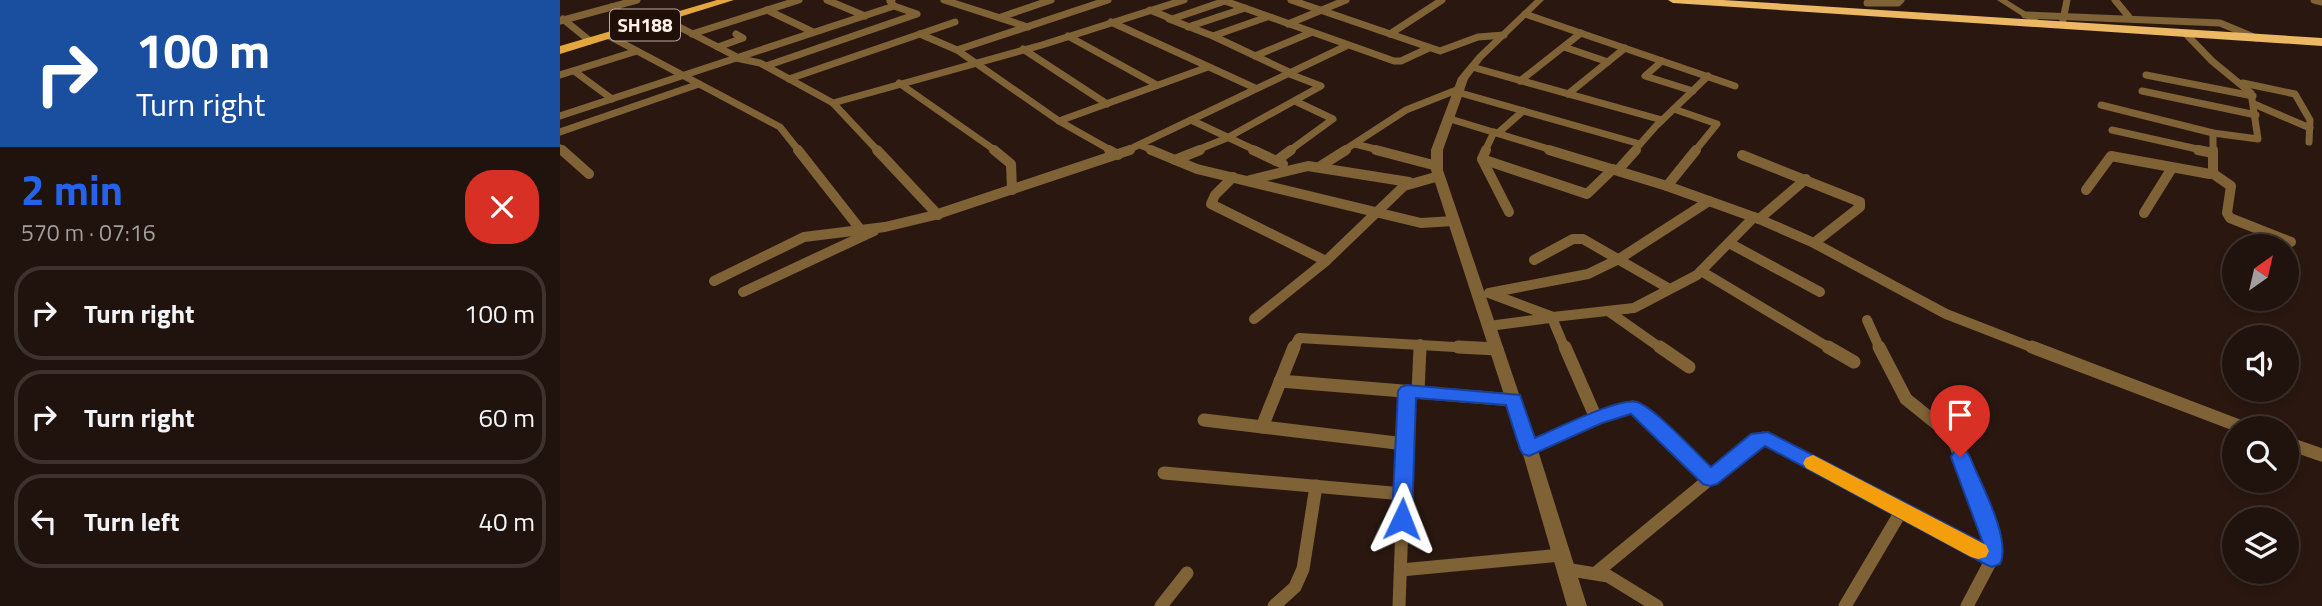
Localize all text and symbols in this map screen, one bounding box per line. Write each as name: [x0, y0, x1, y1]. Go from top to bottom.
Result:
road number: SH188: [610, 10, 680, 41]
text: 100 m: [136, 12, 270, 87]
icon: right: [21, 28, 112, 119]
text: Turn right: [136, 80, 265, 128]
text: 2 min: [21, 157, 123, 221]
button: close: [465, 170, 539, 244]
text: 570 m · 07:16: [21, 215, 156, 250]
north arrow: [2222, 234, 2300, 312]
map controls: [2222, 234, 2299, 584]
icon: right: [25, 294, 63, 332]
text: Turn right: [84, 294, 195, 333]
text: 100 m: [464, 294, 535, 333]
button: sound: [2222, 325, 2299, 402]
pin: [1930, 385, 1990, 457]
icon: arrive: [1941, 396, 1979, 434]
icon: right: [25, 398, 63, 436]
text: Turn right: [84, 398, 195, 437]
text: 60 m: [478, 398, 535, 437]
button: search: [2222, 416, 2299, 493]
position arrow: [1365, 482, 1439, 556]
icon: left: [25, 502, 63, 540]
text: Turn left: [84, 502, 179, 541]
text: 40 m: [478, 502, 535, 541]
button: layers: [2222, 507, 2299, 584]

